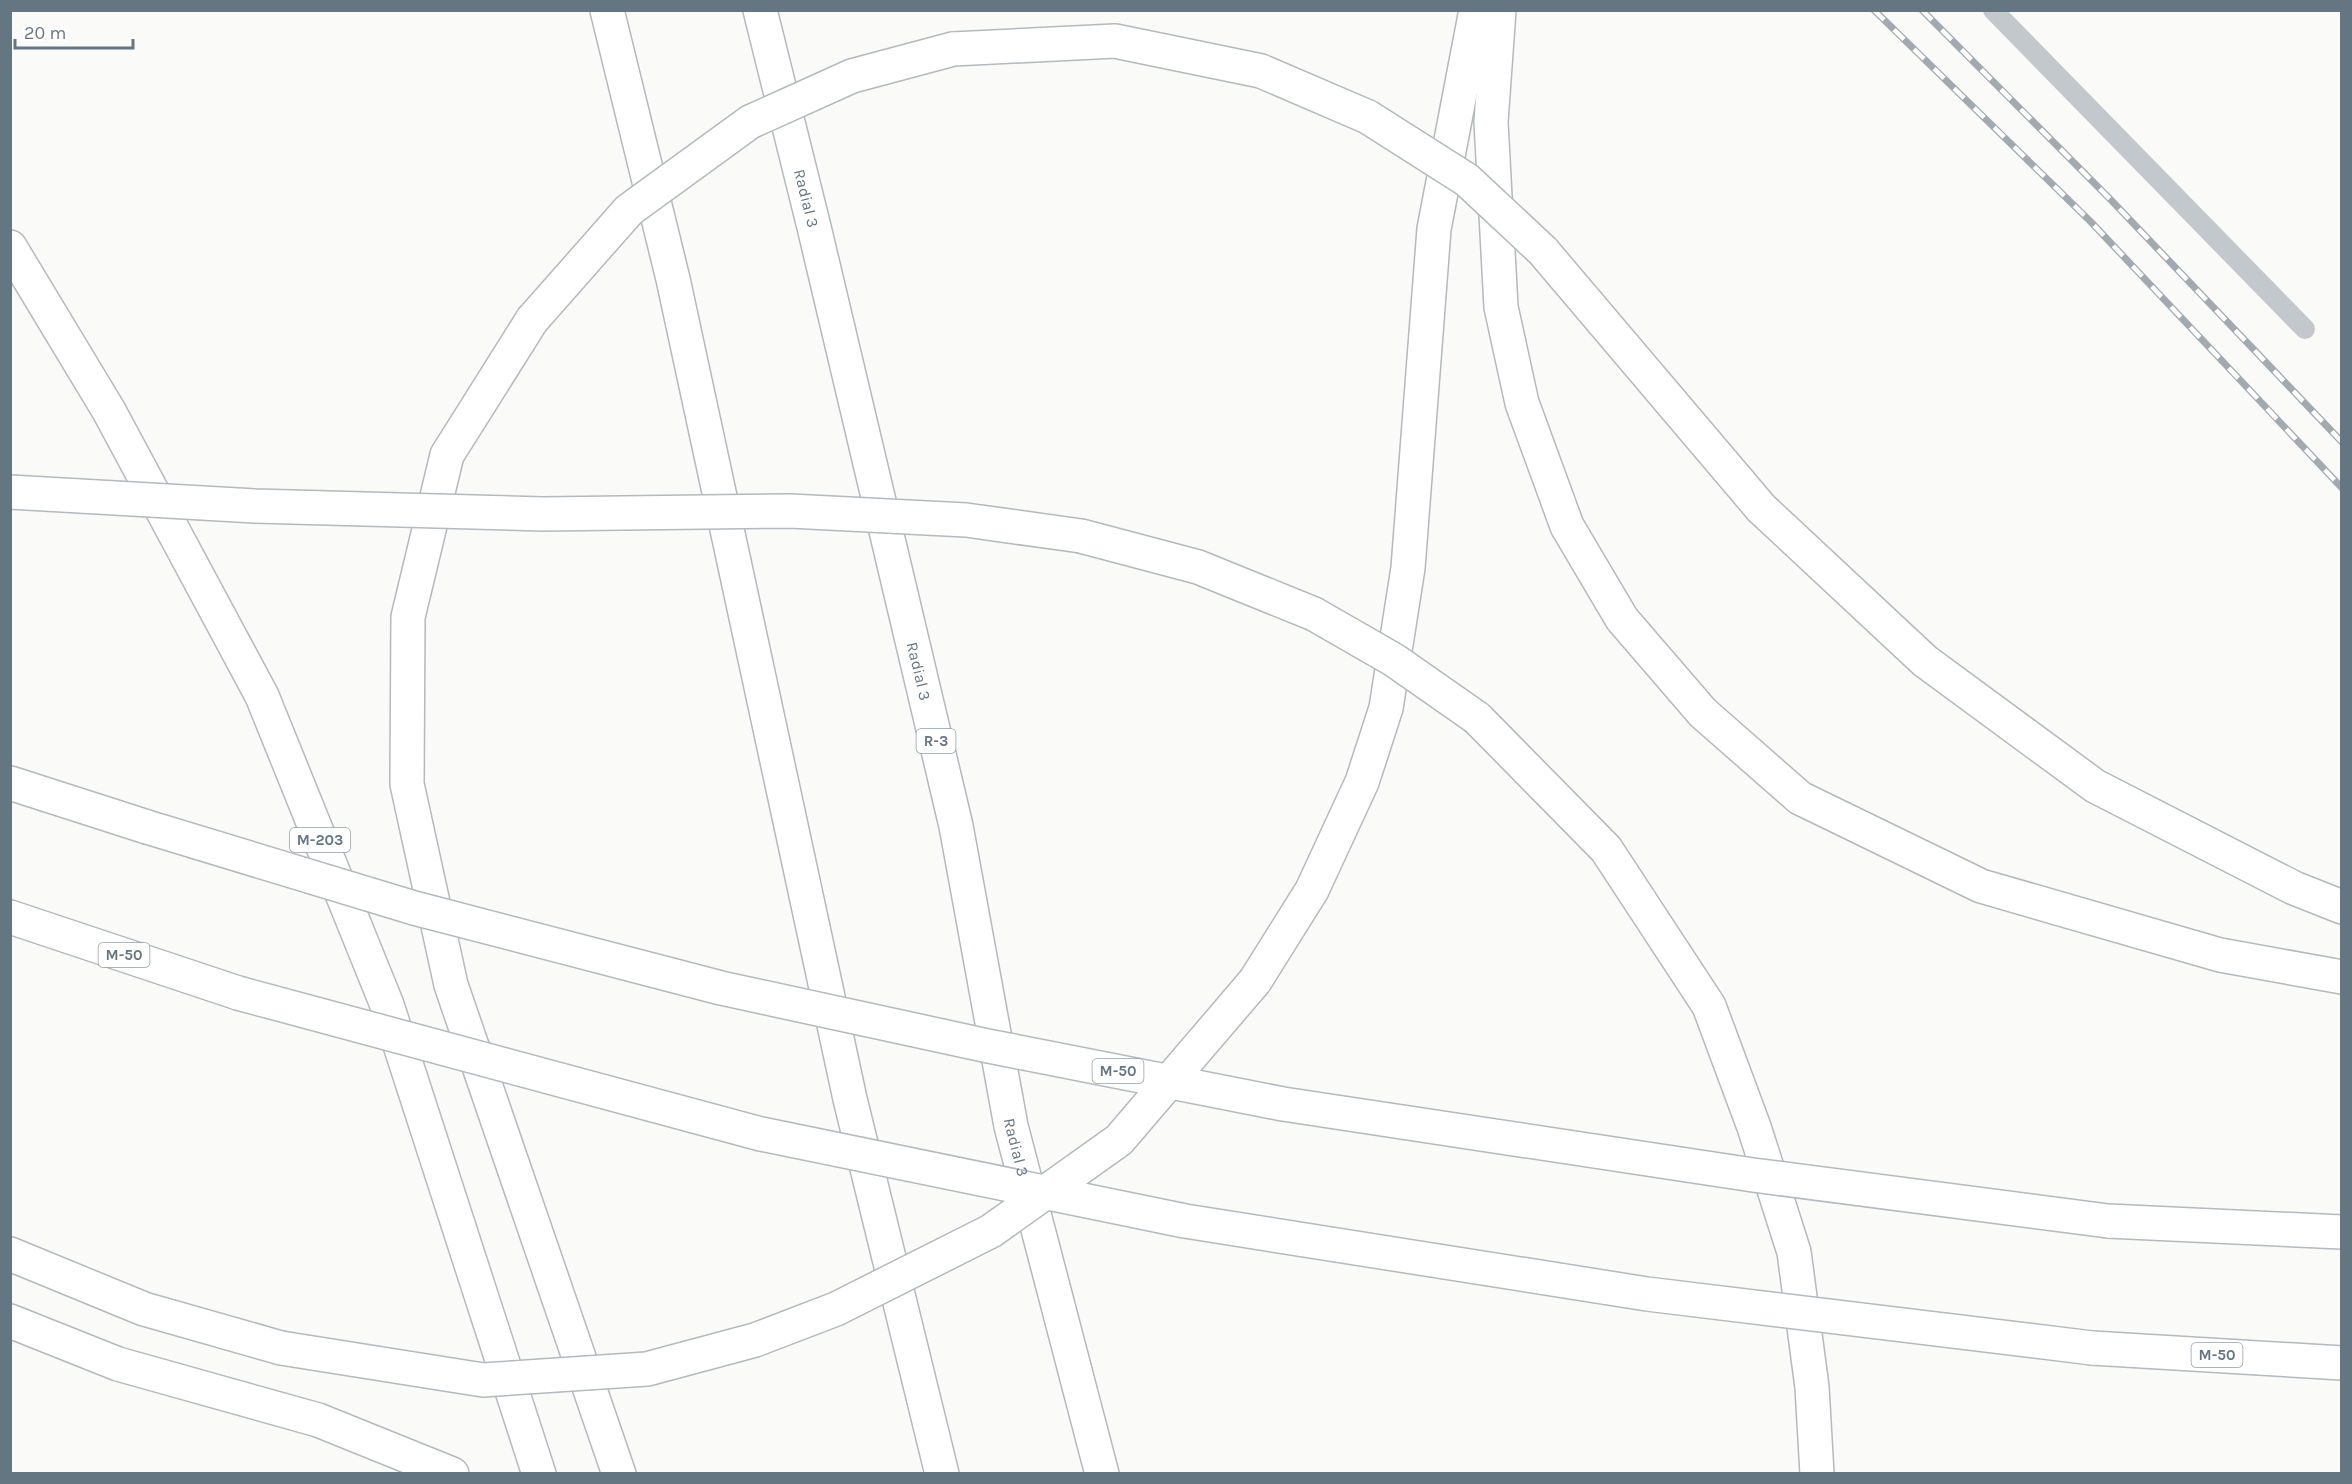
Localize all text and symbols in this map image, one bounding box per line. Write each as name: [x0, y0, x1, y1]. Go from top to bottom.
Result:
scale bar: [15, 12, 134, 50]
text: 20 m: [24, 22, 66, 44]
street label: Radial 3: [790, 167, 823, 229]
street label: Radial 3: [903, 640, 935, 702]
road number: R-3: [916, 729, 956, 753]
road number: M-203: [290, 828, 350, 852]
road number: M-50: [98, 943, 150, 967]
road number: M-50: [1092, 1059, 1144, 1083]
street label: Radial 3: [1000, 1116, 1033, 1178]
road number: M-50: [2192, 1343, 2242, 1367]

